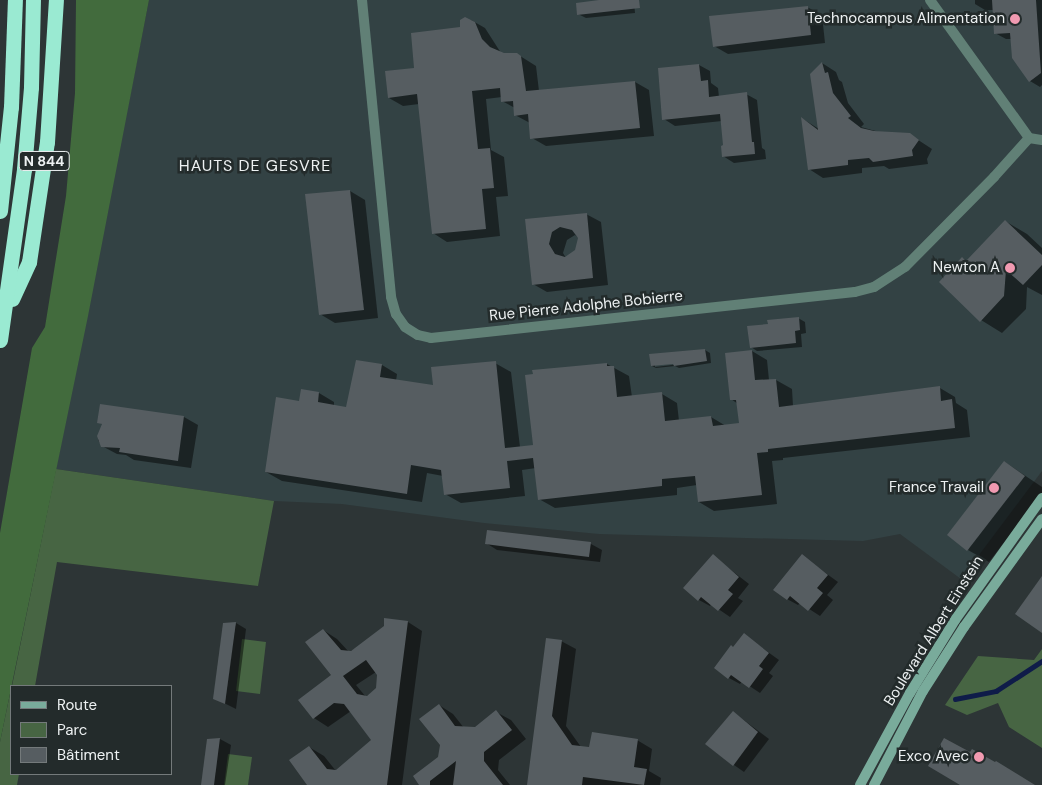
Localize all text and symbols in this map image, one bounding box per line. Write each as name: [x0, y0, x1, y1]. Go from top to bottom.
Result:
place label: Technocampus Alimentation: [807, 10, 1005, 28]
marker: Technocampus Alimentation: [1009, 13, 1021, 25]
road number: N 844: [18, 150, 70, 172]
district label: HAUTS DE GESVRE: [177, 156, 333, 176]
place label: Newton A: [933, 259, 1000, 277]
marker: Newton A: [1004, 262, 1016, 274]
street label: Rue Pierre Adolphe Bobierre: [488, 287, 684, 325]
place label: France Travail: [889, 479, 984, 497]
marker: France Travail: [988, 482, 1000, 494]
street label: Boulevard Albert Einstein: [880, 553, 988, 709]
legend: [10, 685, 172, 775]
text: Route: [57, 695, 97, 715]
text: Parc: [57, 720, 87, 740]
text: Bâtiment: [57, 745, 120, 765]
place label: Exco Avec: [898, 748, 969, 766]
marker: Exco Avec: [973, 751, 985, 763]

